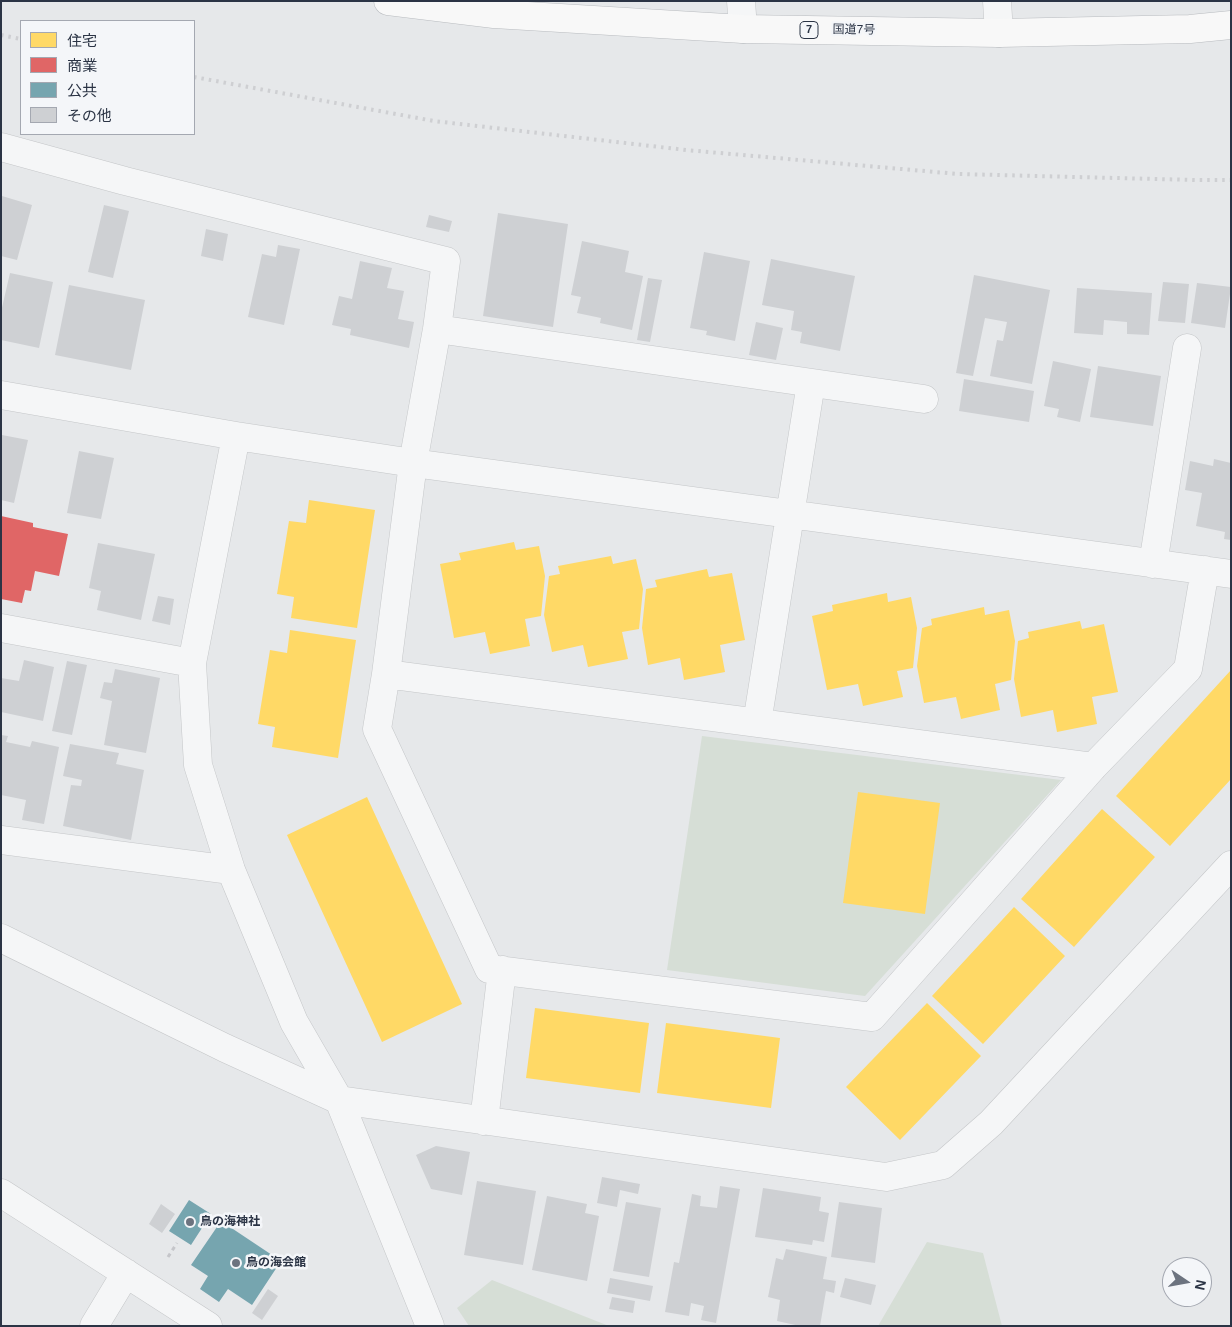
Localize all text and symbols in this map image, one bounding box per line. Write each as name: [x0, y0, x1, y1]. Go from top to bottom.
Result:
legend: [20, 20, 195, 135]
road number: 7: [800, 22, 818, 38]
street label: 国道7号: [833, 22, 875, 38]
text: 住宅: [67, 32, 97, 49]
text: 商業: [67, 57, 97, 74]
text: 公共: [67, 82, 97, 99]
text: その他: [67, 107, 112, 124]
place label: 鳥の海神社: [200, 1215, 260, 1229]
marker: 鳥の海神社: [184, 1216, 196, 1228]
place label: 鳥の海会館: [246, 1256, 306, 1270]
marker: 鳥の海会館: [230, 1257, 242, 1269]
north arrow: [1162, 1257, 1212, 1307]
text: N: [1192, 1278, 1210, 1292]

